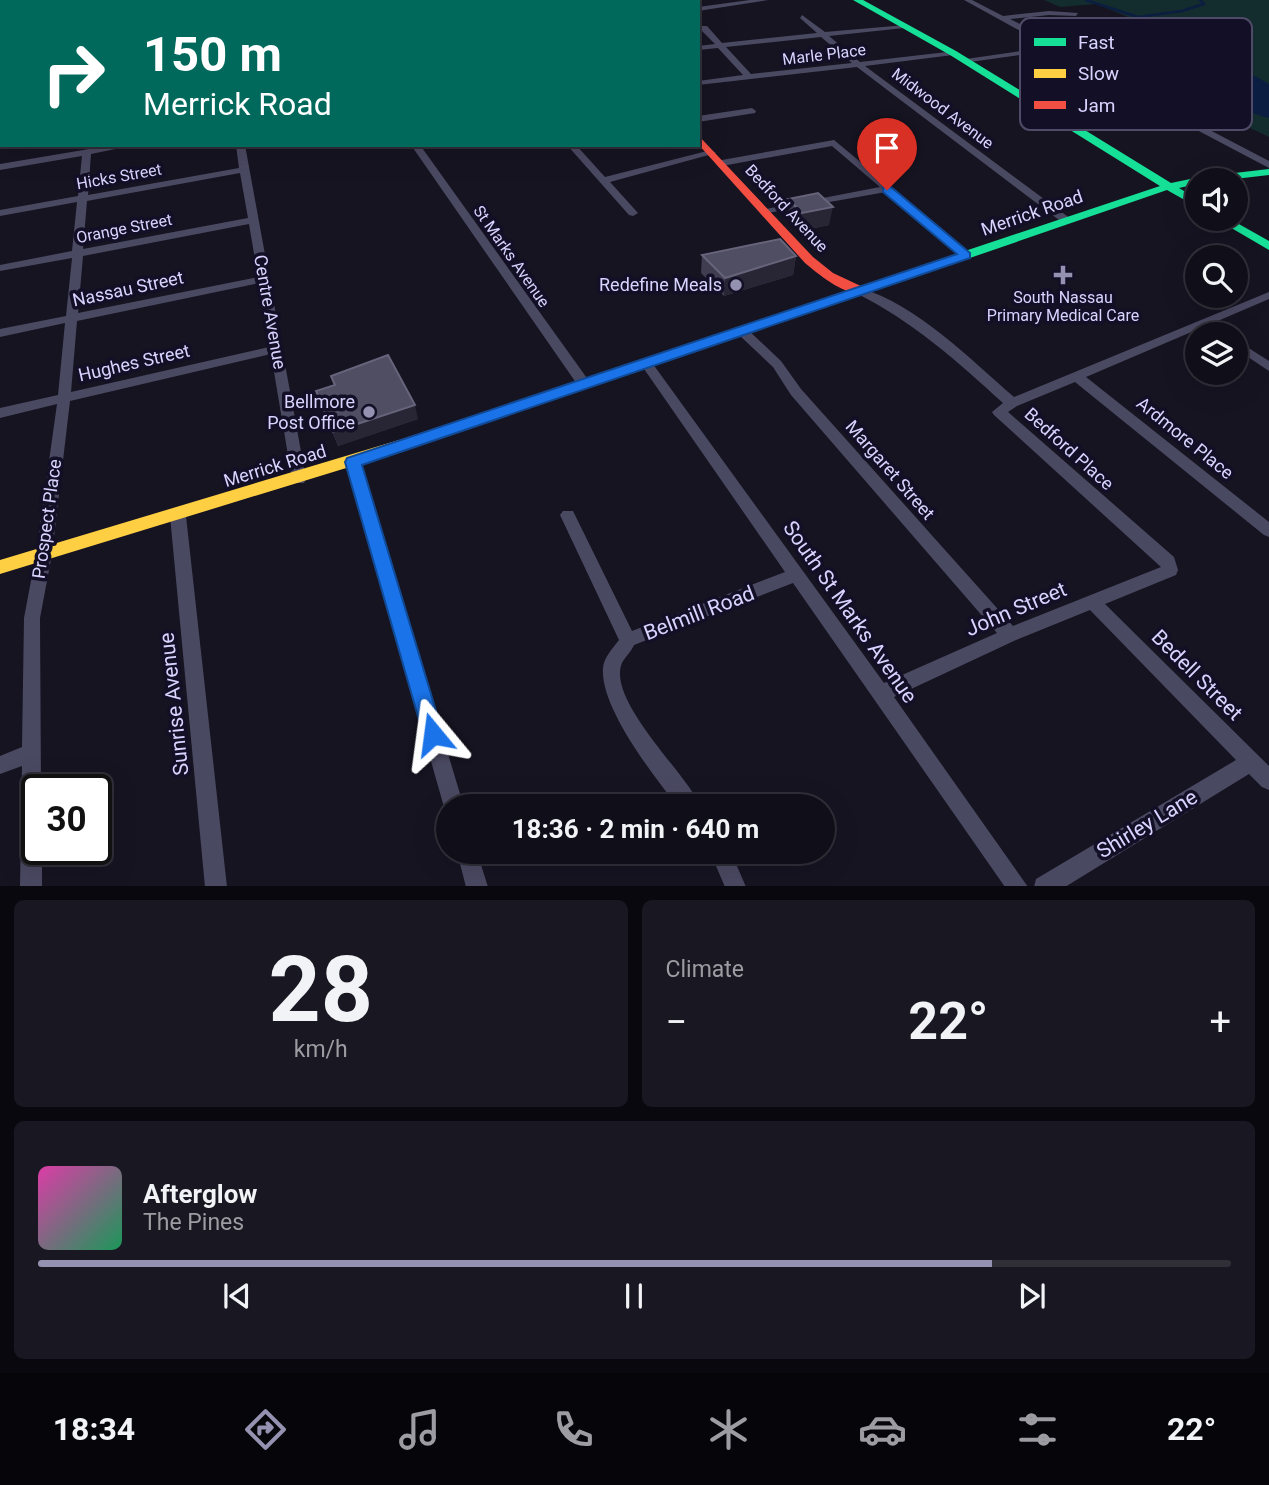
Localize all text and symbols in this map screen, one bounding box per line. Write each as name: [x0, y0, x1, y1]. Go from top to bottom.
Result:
legend: [1020, 18, 1252, 130]
text: 150 m: [143, 26, 282, 83]
icon: right: [28, 28, 119, 119]
text: Fast: [1078, 31, 1115, 54]
street label: Marle Place: [781, 40, 867, 69]
text: Slow: [1078, 62, 1119, 85]
street label: Midwood Avenue: [888, 64, 997, 153]
text: Merrick Road: [143, 85, 332, 123]
text: Jam: [1078, 94, 1115, 117]
pin: [857, 118, 917, 190]
icon: arrive: [868, 129, 906, 167]
street label: Hicks Street: [75, 160, 163, 193]
street label: Bedford Avenue: [741, 161, 832, 256]
map controls: [1185, 168, 1248, 385]
button: sound: [1185, 168, 1248, 231]
street label: Merrick Road: [978, 185, 1085, 240]
street label: St Marks Avenue: [470, 202, 554, 311]
street label: Orange Street: [75, 210, 174, 247]
button: search: [1185, 245, 1248, 308]
street label: Centre Avenue: [250, 253, 291, 371]
marker: South Nassau Primary Medical Care: [1053, 265, 1073, 285]
street label: Nassau Street: [71, 266, 185, 311]
place label: Redefine Meals: [599, 274, 722, 295]
marker: Redefine Meals: [728, 277, 744, 293]
place label: South Nassau Primary Medical Care: [987, 288, 1139, 325]
button: layers: [1185, 322, 1248, 385]
street label: Hughes Street: [76, 339, 192, 386]
place label: Bellmore Post Office: [267, 391, 355, 433]
street label: Ardmore Place: [1133, 392, 1238, 483]
street label: Bedford Place: [1021, 403, 1118, 494]
marker: Bellmore Post Office: [361, 404, 377, 420]
street label: Margaret Street: [842, 416, 939, 524]
street label: Merrick Road: [221, 440, 329, 491]
street label: Prospect Place: [28, 458, 65, 580]
street label: South St Marks Avenue: [778, 516, 922, 708]
street label: John Street: [962, 577, 1070, 641]
street label: Belmill Road: [640, 581, 758, 645]
street label: Bedell Street: [1147, 625, 1247, 725]
street label: Sunrise Avenue: [155, 631, 193, 777]
position arrow: [396, 697, 470, 771]
speed limit sign: 30: [21, 774, 112, 865]
street label: Shirley Lane: [1092, 785, 1202, 863]
text: 18:36 · 2 min · 640 m: [512, 814, 759, 844]
text: 28: [269, 937, 373, 1043]
text: Climate: [666, 956, 744, 983]
text: 22°: [908, 991, 988, 1052]
text: −: [666, 1000, 687, 1044]
text: +: [1209, 1000, 1231, 1044]
text: km/h: [294, 1036, 348, 1063]
text: Afterglow: [143, 1179, 257, 1209]
text: The Pines: [143, 1209, 244, 1236]
icon: previous: [218, 1277, 256, 1315]
icon: pause: [615, 1277, 653, 1315]
icon: next: [1013, 1277, 1051, 1315]
icon: directions: [241, 1405, 290, 1454]
icon: music: [395, 1405, 444, 1454]
icon: phone: [549, 1405, 598, 1454]
icon: climate: [704, 1405, 753, 1454]
icon: car: [858, 1405, 907, 1454]
icon: filters: [1013, 1405, 1062, 1454]
text: 18:34: [53, 1410, 135, 1448]
text: 22°: [1167, 1410, 1216, 1448]

